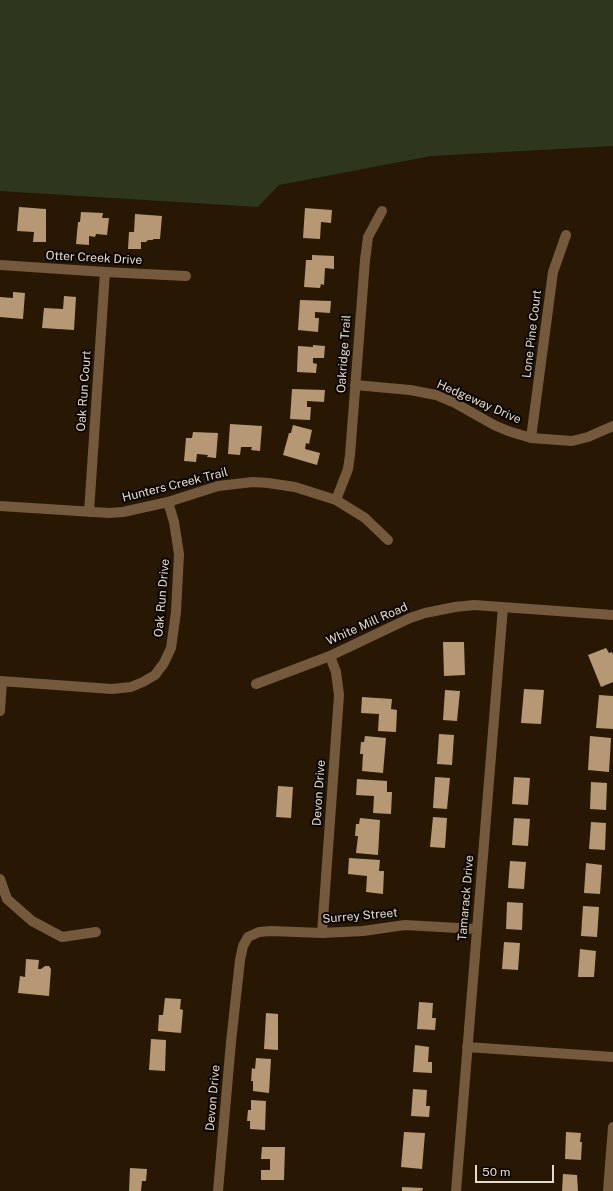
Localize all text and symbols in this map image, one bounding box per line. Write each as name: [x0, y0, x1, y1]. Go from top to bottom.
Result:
street label: Otter Creek Drive: [45, 248, 143, 268]
street label: Lone Pine Court: [519, 289, 545, 379]
street label: Oakridge Trail: [334, 314, 354, 394]
street label: Oak Run Court: [74, 350, 94, 432]
street label: Hedgeway Drive: [435, 377, 523, 427]
street label: Hunters Creek Trail: [121, 465, 229, 505]
street label: Oak Run Drive: [151, 558, 173, 638]
street label: White Mill Road: [324, 600, 410, 648]
street label: Devon Drive: [310, 759, 328, 827]
street label: Tamarack Drive: [455, 855, 477, 941]
street label: Surrey Street: [322, 906, 398, 926]
street label: Devon Drive: [203, 1064, 223, 1132]
scale bar: [477, 1157, 556, 1183]
text: 50 m: [482, 1165, 510, 1179]

